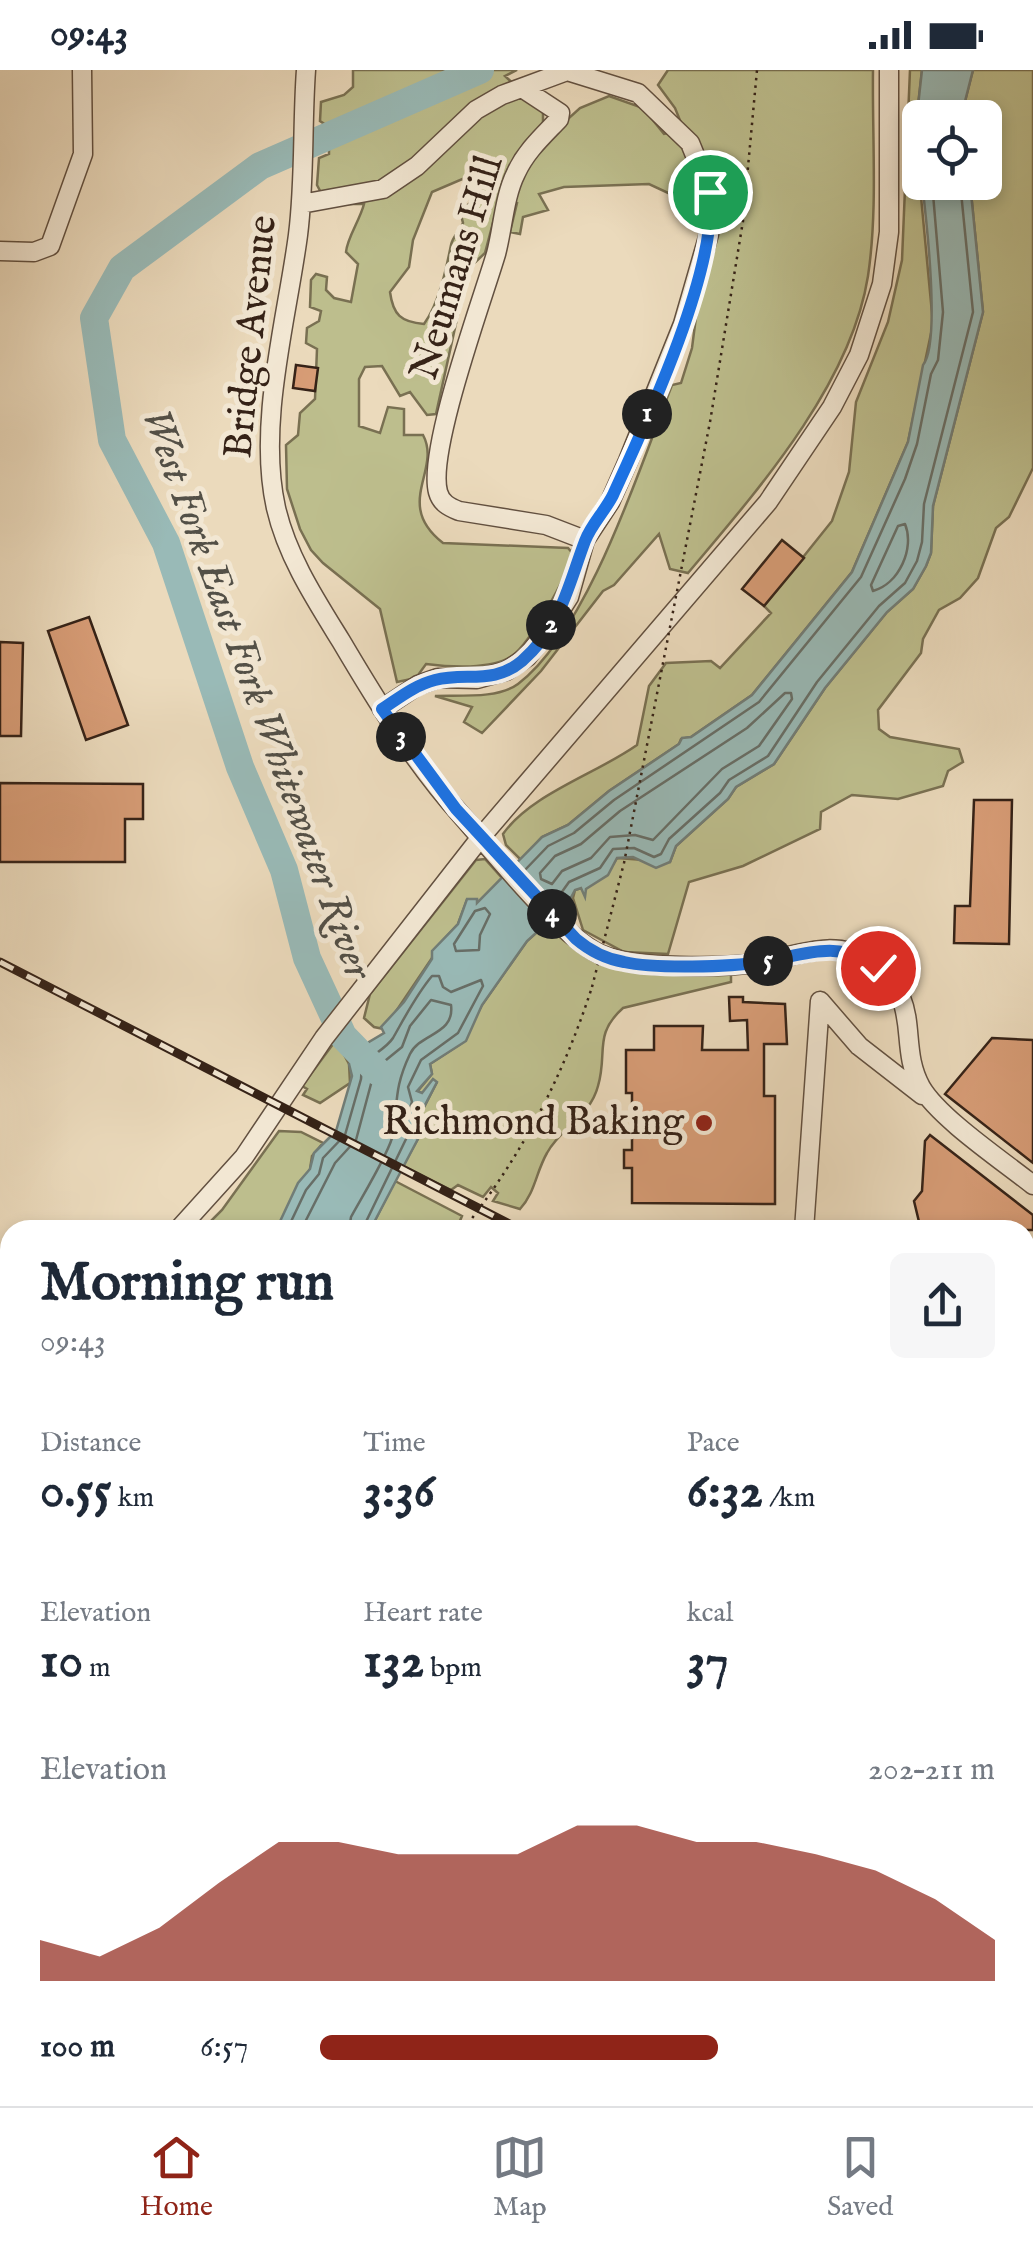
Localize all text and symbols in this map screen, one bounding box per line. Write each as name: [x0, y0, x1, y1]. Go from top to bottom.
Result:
text: 09:43: [50, 11, 128, 59]
map controls: [902, 100, 1002, 200]
button: locate: [902, 100, 1002, 200]
street label: Neumans Hill: [400, 150, 516, 386]
pin: [668, 150, 753, 235]
icon: arrive: [683, 165, 738, 220]
street label: Bridge Avenue: [214, 213, 290, 461]
pin: 1: [622, 389, 672, 439]
text: 1: [642, 396, 652, 431]
water label: West Fork East Fork Whitewater River: [128, 401, 385, 988]
pin: 2: [526, 600, 576, 650]
text: 2: [544, 607, 558, 642]
pin: 3: [376, 712, 426, 762]
text: 3: [396, 719, 406, 754]
pin: 4: [527, 889, 577, 939]
text: 4: [545, 896, 559, 931]
pin: [836, 926, 921, 1011]
pin: 5: [743, 936, 793, 986]
icon: check: [851, 941, 906, 996]
text: 5: [763, 943, 773, 978]
place label: Richmond Baking: [382, 1098, 685, 1149]
marker: Richmond Baking: [693, 1112, 715, 1134]
text: Morning run: [40, 1249, 334, 1319]
button: share: [890, 1253, 995, 1358]
text: 09:43: [40, 1322, 106, 1363]
text: Distance: [40, 1426, 141, 1461]
text: Time: [363, 1426, 426, 1461]
text: Pace: [687, 1426, 740, 1461]
text: 0.55: [40, 1461, 112, 1524]
text: 3:36: [363, 1461, 435, 1524]
text: 6:32: [687, 1461, 763, 1524]
text: km: [112, 1481, 154, 1516]
text: /km: [763, 1481, 815, 1516]
text: Elevation: [40, 1596, 151, 1631]
text: Heart rate: [363, 1596, 483, 1631]
text: kcal: [687, 1596, 733, 1631]
text: 10: [40, 1631, 83, 1694]
text: 132: [363, 1631, 424, 1694]
text: 37: [687, 1631, 729, 1694]
text: m: [83, 1651, 111, 1686]
text: bpm: [424, 1651, 482, 1686]
text: Elevation: [40, 1750, 167, 1791]
text: 202–211 m: [868, 1750, 995, 1791]
text: 100 m: [40, 2027, 115, 2068]
text: 6:57: [200, 2027, 249, 2068]
tab: Home: [140, 2130, 213, 2225]
tab: Map: [492, 2130, 547, 2225]
tab: Saved: [827, 2130, 893, 2225]

